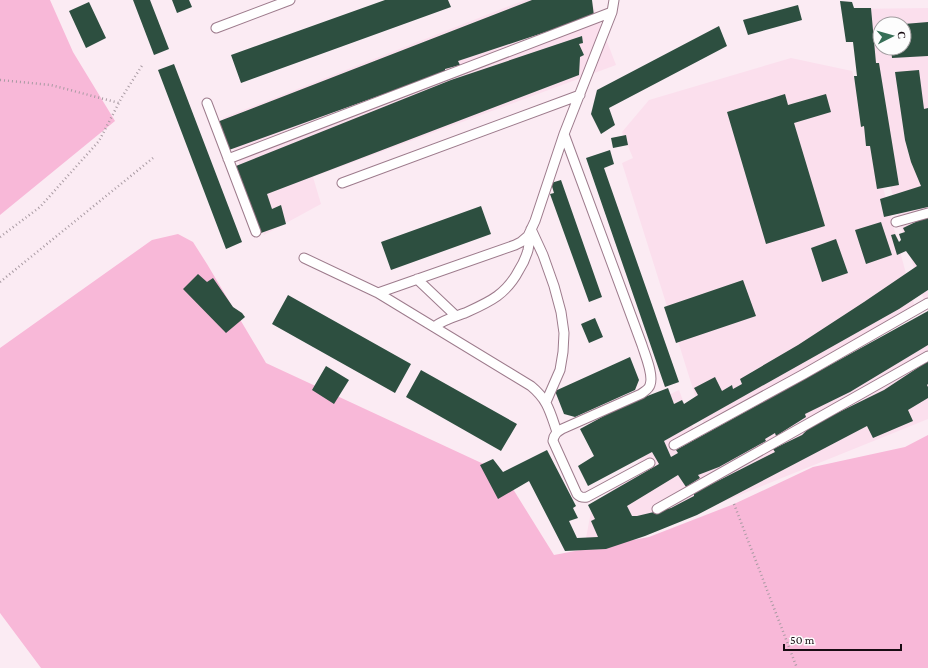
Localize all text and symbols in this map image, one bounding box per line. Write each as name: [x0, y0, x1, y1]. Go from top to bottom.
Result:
north arrow: [872, 16, 912, 56]
text: С: [896, 30, 908, 40]
scale bar: [784, 626, 901, 652]
text: 50 m: [790, 633, 815, 647]

